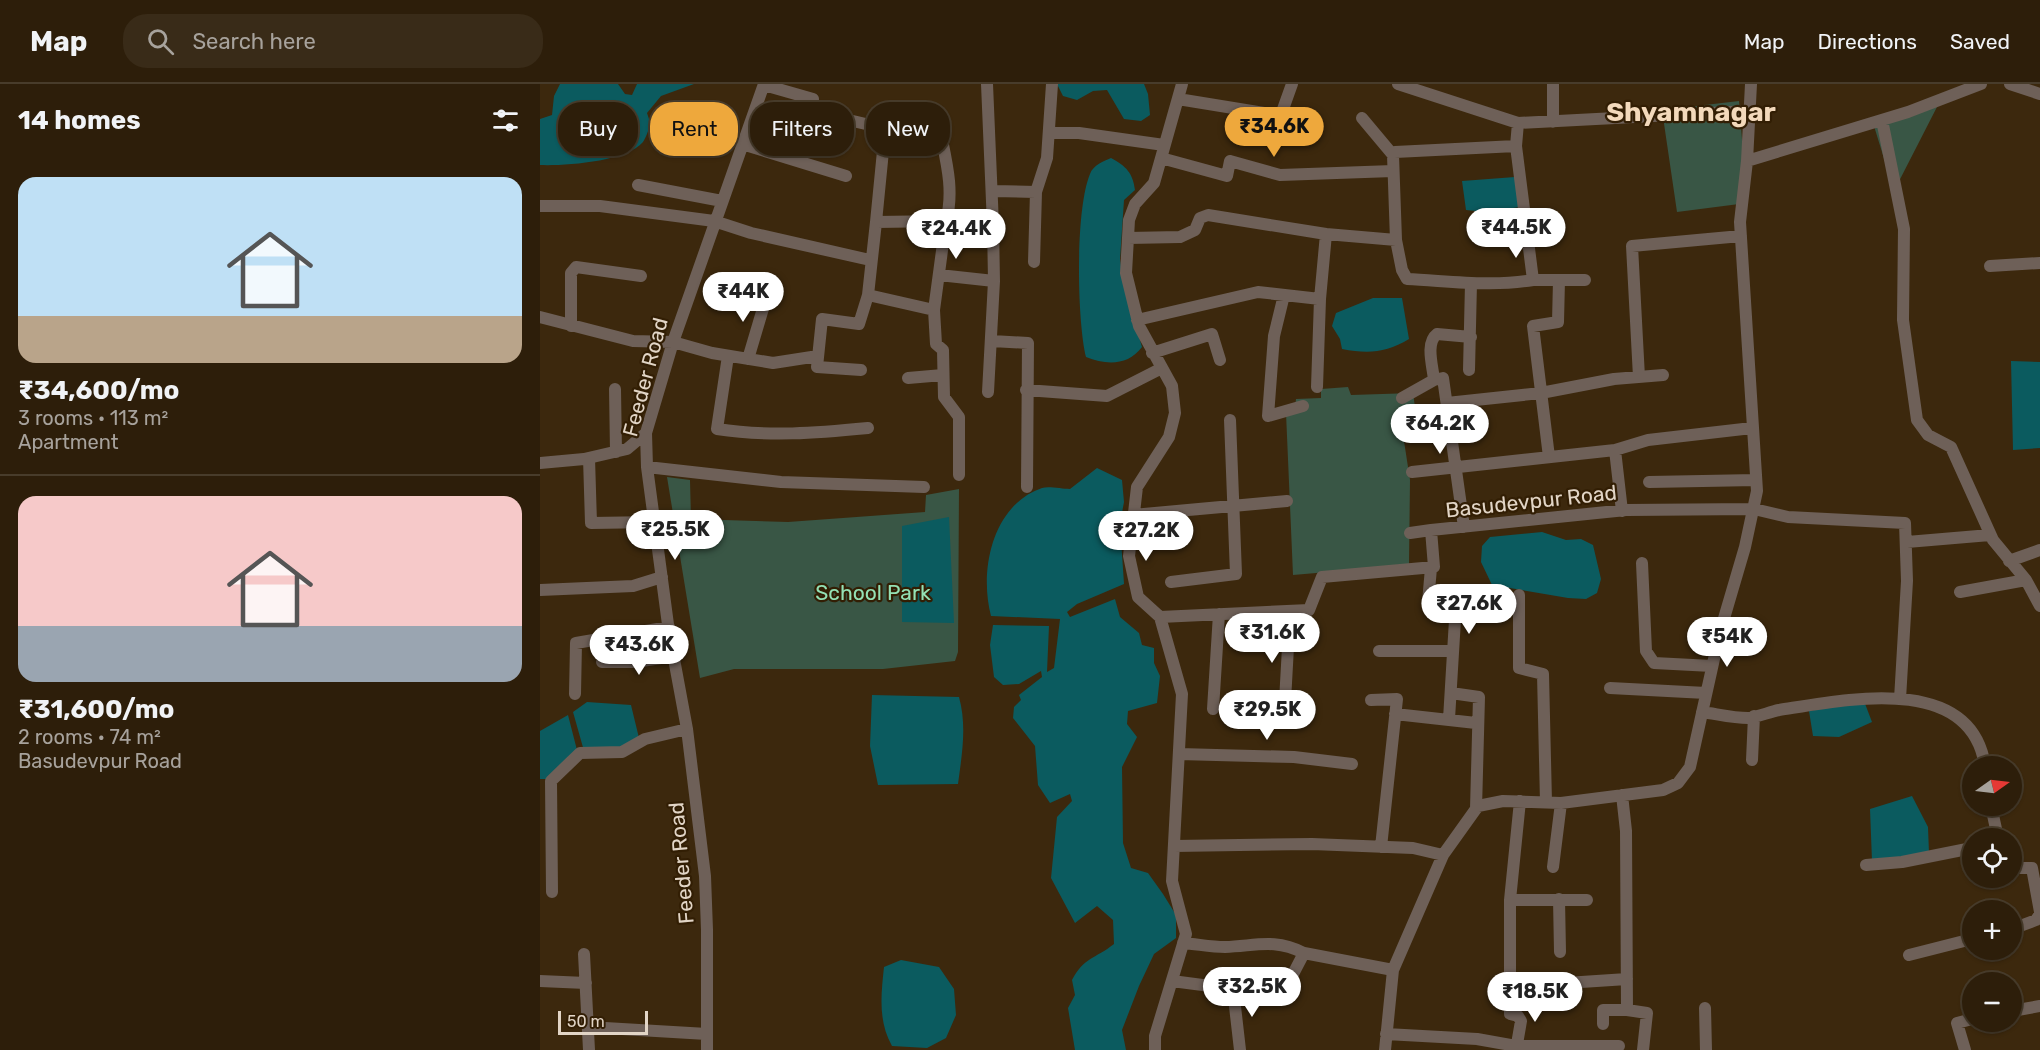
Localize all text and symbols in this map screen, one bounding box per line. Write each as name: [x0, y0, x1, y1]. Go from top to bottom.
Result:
search box: [123, 14, 543, 68]
text: Map: [30, 25, 87, 58]
icon: search: [144, 25, 177, 58]
text: Search here: [192, 28, 316, 55]
text: Map: [1744, 29, 1785, 54]
text: Directions: [1818, 29, 1917, 54]
text: Saved: [1950, 29, 2010, 54]
district label: Shyamnagar: [1606, 96, 1776, 128]
chip: Buy: [558, 102, 638, 156]
chip: Rent: [650, 102, 738, 156]
chip: Filters: [750, 102, 854, 156]
chip: New: [866, 102, 950, 156]
icon: filters: [489, 104, 522, 137]
text: 14 homes: [18, 105, 141, 136]
pin: ₹34.6K: [1225, 107, 1323, 158]
text: ₹34.6K: [1239, 114, 1309, 138]
pin: ₹44.5K: [1467, 208, 1565, 259]
pin: ₹24.4K: [907, 209, 1005, 260]
text: ₹44.5K: [1480, 215, 1552, 239]
icon: home: [216, 216, 324, 324]
text: ₹24.4K: [921, 216, 991, 240]
pin: ₹44K: [707, 272, 779, 323]
text: ₹44K: [717, 279, 769, 303]
street label: Feeder Road: [617, 315, 673, 439]
text: ₹34,600/mo: [18, 375, 180, 406]
pin: ₹64.2K: [1391, 404, 1489, 455]
text: 3 rooms · 113 m²: [18, 406, 168, 430]
text: ₹64.2K: [1405, 411, 1475, 435]
text: Apartment: [18, 430, 119, 454]
street label: Basudevpur Road: [1444, 480, 1618, 522]
pin: ₹25.5K: [626, 510, 724, 561]
pin: ₹27.2K: [1097, 511, 1195, 562]
text: ₹25.5K: [640, 517, 710, 541]
text: ₹27.2K: [1112, 518, 1180, 542]
icon: home: [216, 535, 324, 643]
park label: School Park: [815, 580, 931, 605]
pin: ₹27.6K: [1420, 584, 1518, 635]
text: ₹27.6K: [1435, 591, 1503, 615]
pin: ₹31.6K: [1223, 613, 1321, 664]
pin: ₹54K: [1691, 617, 1763, 668]
text: ₹31.6K: [1239, 620, 1305, 644]
text: ₹54K: [1701, 624, 1753, 648]
pin: ₹43.6K: [590, 625, 688, 676]
text: ₹43.6K: [604, 632, 674, 656]
pin: ₹29.5K: [1218, 690, 1316, 741]
text: ₹31,600/mo: [18, 694, 175, 725]
text: ₹29.5K: [1233, 697, 1301, 721]
text: 2 rooms · 74 m²: [18, 725, 161, 749]
text: Basudevpur Road: [18, 749, 182, 773]
north arrow: [1962, 756, 2022, 816]
map controls: [1962, 756, 2022, 1032]
street label: Feeder Road: [663, 801, 699, 925]
button: locate: [1962, 828, 2022, 888]
button: +: [1962, 900, 2022, 960]
pin: ₹32.5K: [1203, 967, 1301, 1018]
pin: ₹18.5K: [1486, 972, 1584, 1023]
button: −: [1962, 972, 2022, 1032]
text: ₹32.5K: [1217, 974, 1287, 998]
text: ₹18.5K: [1501, 979, 1569, 1003]
scale bar: [558, 1008, 648, 1036]
text: 50 m: [567, 1012, 605, 1031]

